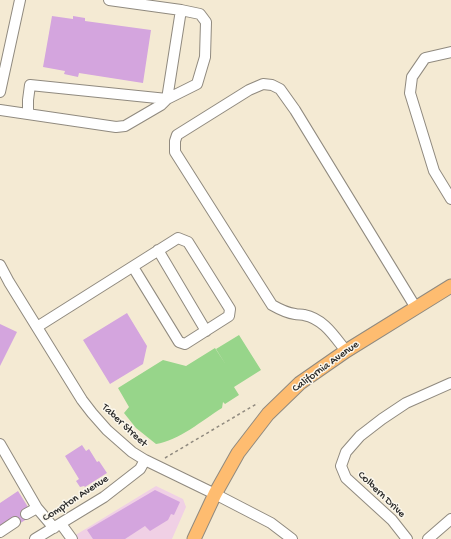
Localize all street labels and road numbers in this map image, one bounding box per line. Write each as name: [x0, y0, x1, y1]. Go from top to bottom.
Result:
street label: California Avenue: [290, 338, 362, 396]
street label: Taber Street: [98, 402, 150, 450]
street label: Colbern Drive: [354, 469, 408, 521]
street label: Compton Avenue: [41, 473, 111, 525]

